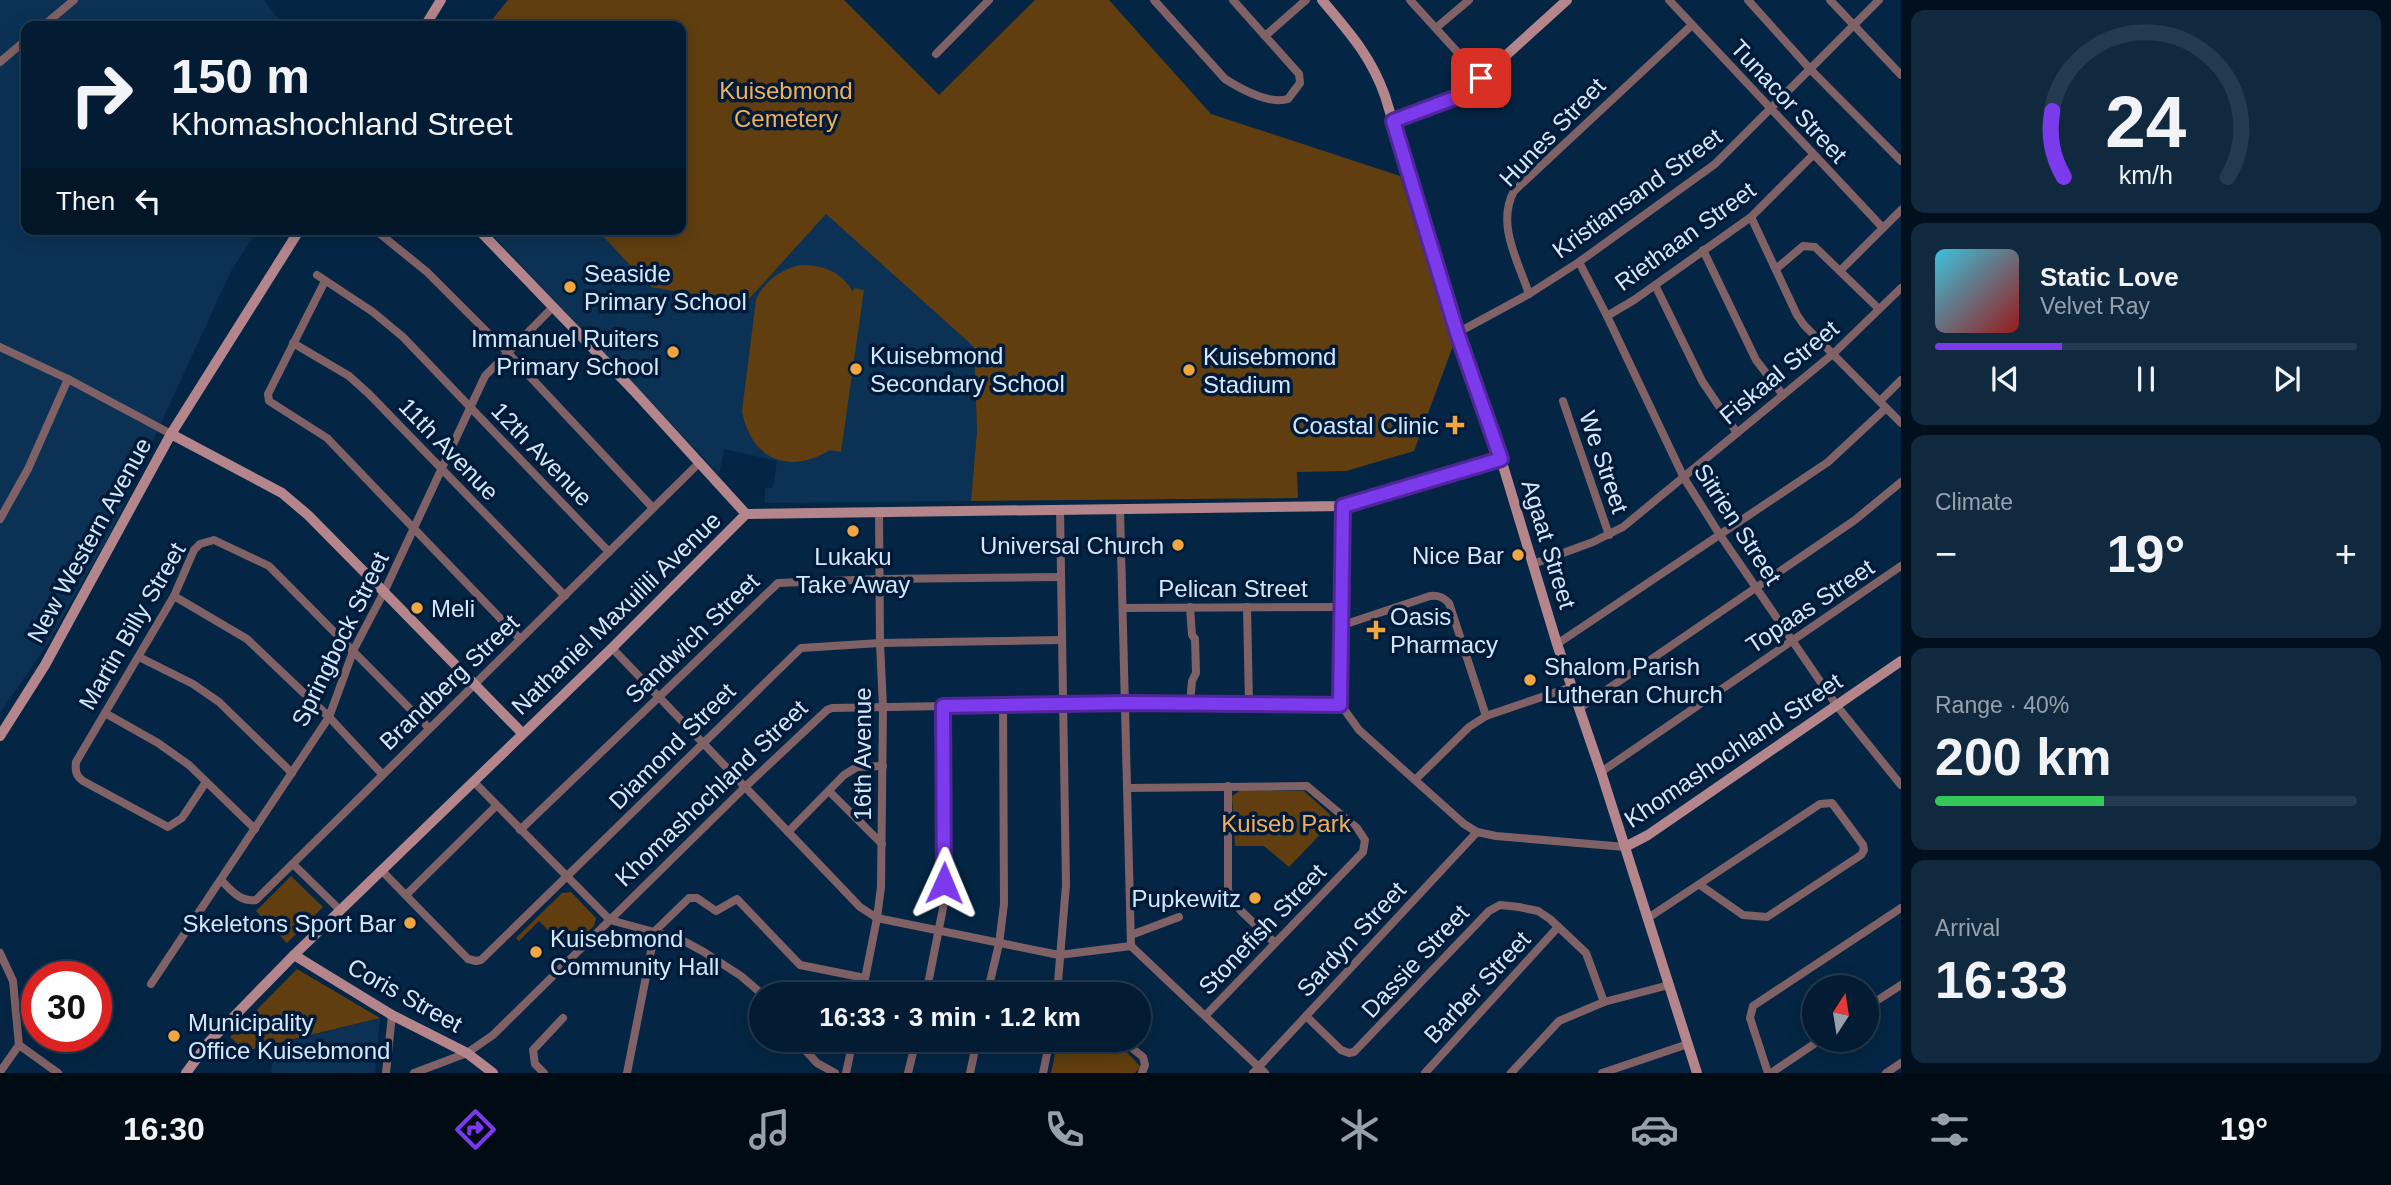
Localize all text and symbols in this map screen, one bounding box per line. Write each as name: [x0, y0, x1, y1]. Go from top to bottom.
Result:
street label: Tunacor Street: [1725, 34, 1853, 168]
pin: [1451, 48, 1511, 108]
icon: right: [56, 49, 147, 140]
text: 150 m: [171, 49, 310, 103]
icon: arrive: [1462, 59, 1500, 97]
street label: Hunes Street: [1494, 72, 1611, 192]
park label: Kuisebmond Cemetery: [719, 77, 853, 132]
text: 24: [2106, 82, 2187, 163]
text: Khomashochland Street: [171, 106, 513, 142]
street label: Kristiansand Street: [1547, 122, 1727, 264]
text: km/h: [2119, 161, 2173, 189]
street label: Riethaan Street: [1610, 176, 1761, 296]
icon: left: [129, 182, 167, 220]
text: Then: [56, 186, 115, 216]
place label: Seaside Primary School: [584, 260, 747, 315]
text: Static Love: [2040, 262, 2179, 292]
marker: Seaside Primary School: [562, 279, 578, 295]
text: Velvet Ray: [2040, 293, 2150, 319]
street label: Fiskaal Street: [1714, 314, 1844, 429]
place label: Immanuel Ruiters Primary School: [471, 325, 659, 380]
place label: Kuisebmond Secondary School: [870, 342, 1065, 397]
place label: Kuisebmond Stadium: [1203, 343, 1336, 398]
marker: Immanuel Ruiters Primary School: [665, 344, 681, 360]
icon: previous: [1986, 360, 2024, 398]
icon: pause: [2127, 360, 2165, 398]
icon: next: [2268, 360, 2306, 398]
marker: Kuisebmond Secondary School: [848, 361, 864, 377]
marker: Kuisebmond Stadium: [1181, 362, 1197, 378]
street label: 11th Avenue: [394, 392, 504, 506]
street label: 12th Avenue: [486, 397, 598, 511]
street label: We Street: [1574, 407, 1634, 517]
place label: Coastal Clinic: [1292, 412, 1439, 439]
marker: Coastal Clinic: [1445, 415, 1465, 435]
street label: New Western Avenue: [21, 433, 157, 647]
street label: Sitrien Street: [1689, 458, 1787, 590]
street label: Agaat Street: [1517, 476, 1582, 612]
text: Climate: [1935, 489, 2013, 515]
street label: Nathaniel Maxuilili Avenue: [506, 506, 726, 720]
marker: Lukaku Take Away: [845, 523, 861, 539]
text: 19°: [2107, 525, 2185, 583]
place label: Universal Church: [980, 532, 1164, 559]
text: −: [1935, 533, 1957, 575]
text: +: [2335, 533, 2357, 575]
marker: Universal Church: [1170, 537, 1186, 553]
street label: Martin Billy Street: [73, 538, 191, 714]
place label: Nice Bar: [1412, 542, 1504, 569]
place label: Lukaku Take Away: [796, 543, 910, 598]
street label: Springbock Street: [286, 547, 394, 731]
marker: Nice Bar: [1510, 547, 1526, 563]
street label: Topaas Street: [1741, 553, 1879, 659]
street label: Sandwich Street: [620, 567, 764, 708]
street label: Pelican Street: [1158, 575, 1308, 602]
place label: Meli: [431, 595, 475, 622]
marker: Meli: [409, 600, 425, 616]
place label: Oasis Pharmacy: [1390, 603, 1498, 658]
street label: Brandberg Street: [374, 609, 524, 755]
marker: Oasis Pharmacy: [1368, 622, 1384, 638]
place label: Shalom Parish Lutheran Church: [1544, 653, 1723, 708]
street label: Khomashochland Street: [1619, 667, 1847, 833]
marker: Shalom Parish Lutheran Church: [1522, 672, 1538, 688]
street label: Diamond Street: [603, 677, 741, 815]
street label: 16th Avenue: [849, 687, 876, 821]
text: Range · 40%: [1935, 692, 2069, 718]
street label: Khomashochland Street: [609, 694, 813, 892]
text: 200 km: [1935, 728, 2111, 786]
park label: Kuiseb Park: [1221, 810, 1352, 837]
position arrow: [907, 846, 981, 920]
street label: Stonefish Street: [1193, 858, 1331, 1000]
street label: Sardyn Street: [1291, 876, 1411, 1002]
place label: Pupkewitz: [1132, 885, 1241, 912]
marker: Pupkewitz: [1247, 890, 1263, 906]
street label: Dassie Street: [1356, 899, 1474, 1023]
place label: Skeletons Sport Bar: [183, 910, 396, 937]
marker: Skeletons Sport Bar: [402, 915, 418, 931]
text: Arrival: [1935, 915, 2000, 941]
place label: Kuisebmond Community Hall: [550, 925, 719, 980]
street label: Barber Street: [1418, 925, 1536, 1048]
marker: Kuisebmond Community Hall: [528, 944, 544, 960]
text: 16:33: [1935, 951, 2068, 1009]
street label: Coris Street: [343, 952, 467, 1038]
speed limit sign: 30: [21, 961, 112, 1052]
north arrow: [1802, 975, 1880, 1052]
map controls: [1802, 975, 1879, 1052]
text: 16:33 · 3 min · 1.2 km: [819, 1002, 1081, 1032]
place label: Municipality Office Kuisebmond: [188, 1009, 390, 1064]
marker: Municipality Office Kuisebmond: [166, 1028, 182, 1044]
icon: directions: [451, 1105, 500, 1154]
icon: music: [745, 1105, 794, 1154]
icon: phone: [1040, 1105, 1089, 1154]
icon: climate: [1335, 1105, 1384, 1154]
icon: car: [1630, 1105, 1679, 1154]
icon: filters: [1925, 1105, 1974, 1154]
text: 16:30: [123, 1111, 205, 1147]
text: 19°: [2220, 1111, 2268, 1147]

